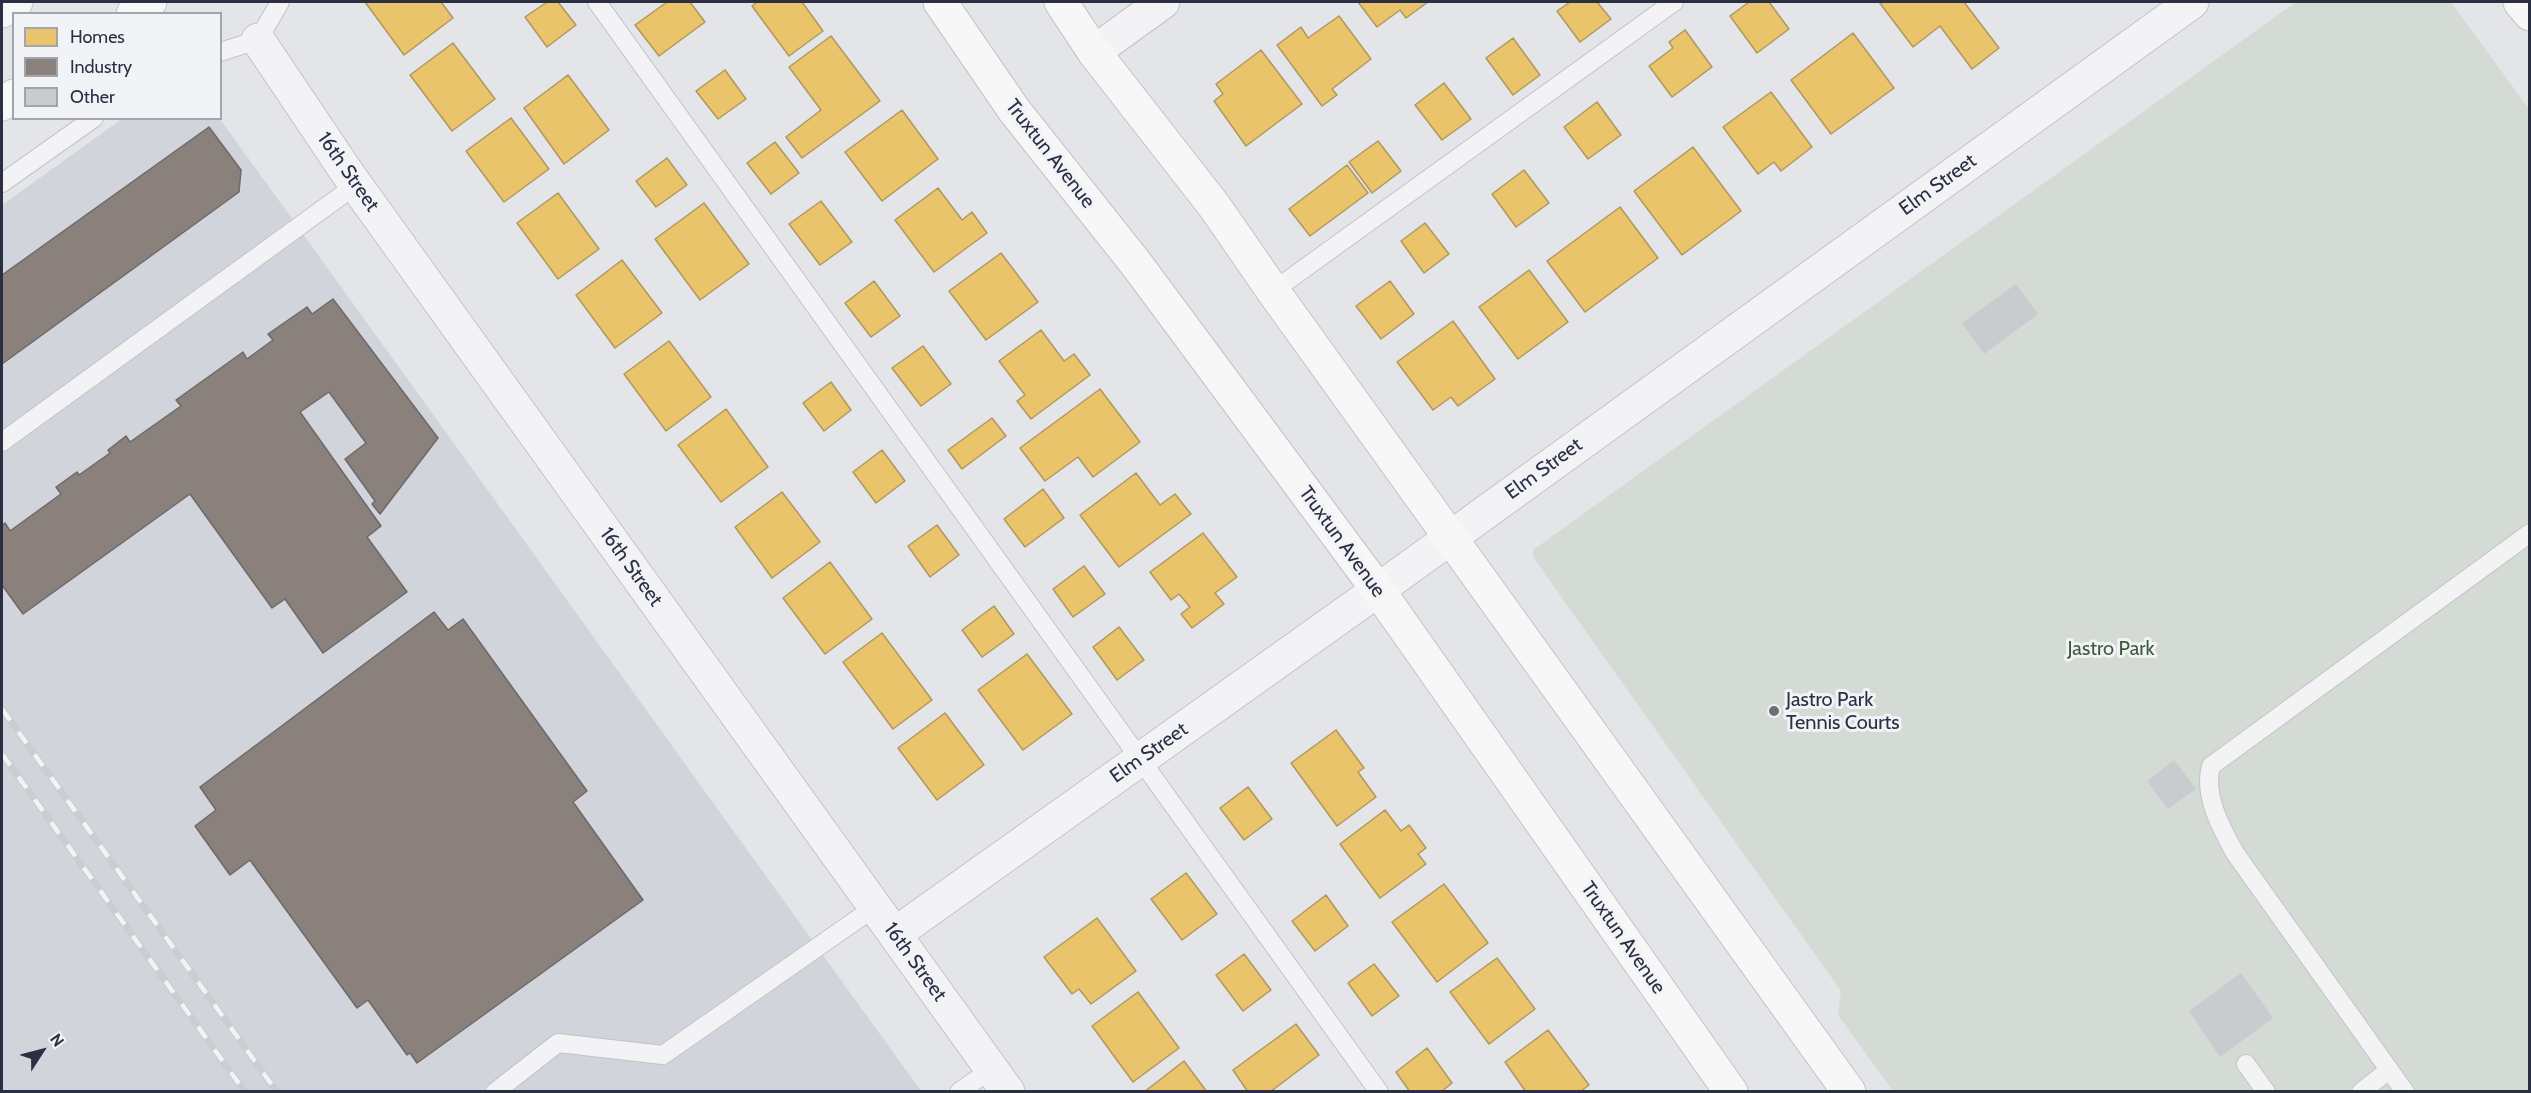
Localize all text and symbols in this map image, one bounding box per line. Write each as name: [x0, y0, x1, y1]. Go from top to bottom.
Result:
legend: [12, 12, 222, 120]
text: Homes: [70, 26, 125, 48]
text: Industry: [70, 56, 132, 78]
text: Other: [70, 86, 115, 108]
street label: Truxtun Avenue: [1000, 95, 1100, 213]
street label: 16th Street: [312, 128, 384, 216]
street label: Elm Street: [1895, 149, 1981, 221]
street label: Elm Street: [1501, 433, 1587, 505]
street label: Truxtun Avenue: [1294, 482, 1390, 602]
street label: 16th Street: [594, 523, 668, 611]
park label: Jastro Park: [2067, 637, 2155, 661]
place label: Jastro Park Tennis Courts: [1786, 688, 1900, 735]
marker: Jastro Park Tennis Courts: [1767, 704, 1781, 718]
street label: Elm Street: [1106, 718, 1192, 788]
street label: Truxtun Avenue: [1575, 877, 1671, 999]
street label: 16th Street: [878, 918, 952, 1006]
north arrow: [12, 1021, 72, 1081]
text: N: [46, 1030, 68, 1050]

